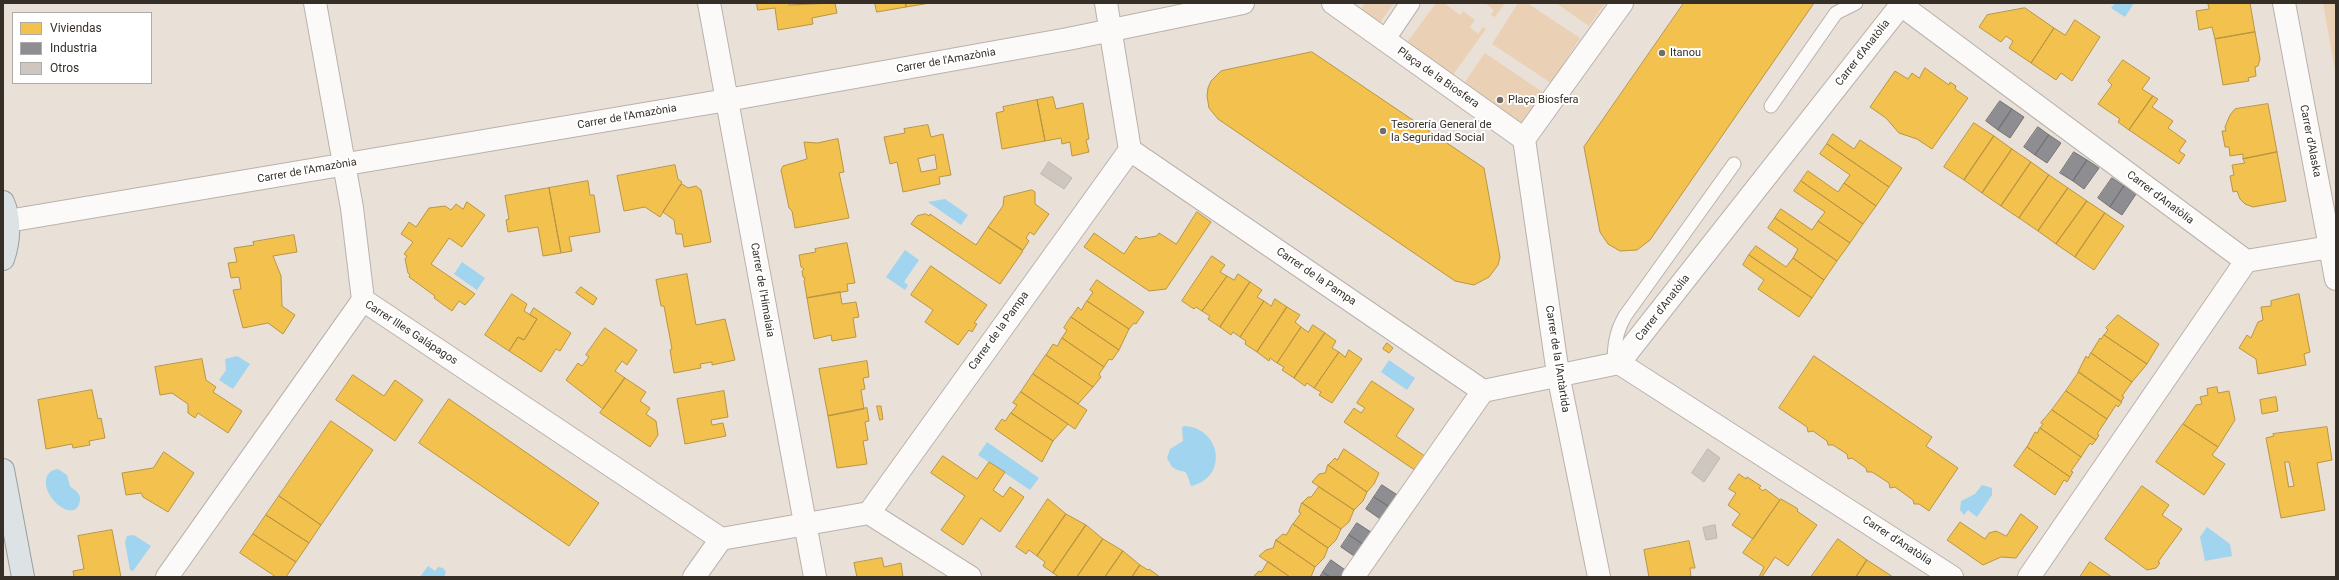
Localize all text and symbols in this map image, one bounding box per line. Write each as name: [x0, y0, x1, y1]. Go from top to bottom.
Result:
legend: [12, 12, 152, 84]
street label: Carrer d'Anatòlia: [1833, 17, 1893, 89]
text: Viviendas: [50, 21, 102, 35]
text: Industria: [50, 41, 97, 55]
street label: Plaça de la Biosfera: [1395, 45, 1481, 111]
street label: Carrer de l'Amazònia: [895, 46, 997, 76]
place label: Itanou: [1670, 46, 1701, 60]
marker: Itanou: [1657, 48, 1667, 58]
text: Otros: [50, 61, 79, 75]
place label: Plaça Biosfera: [1508, 93, 1579, 107]
marker: Plaça Biosfera: [1495, 95, 1505, 105]
street label: Carrer de l'Amazònia: [576, 102, 678, 132]
street label: Carrer d'Alaska: [2297, 104, 2323, 178]
place label: Tesorería General de la Seguridad Social: [1391, 118, 1492, 144]
marker: Tesorería General de la Seguridad Social: [1378, 126, 1388, 136]
street label: Carrer de l'Amazònia: [256, 156, 358, 186]
street label: Carrer d'Anatòlia: [2124, 168, 2196, 228]
street label: Carrer de l'Himalaia: [747, 242, 777, 338]
street label: Carrer de la Pampa: [1274, 245, 1358, 309]
street label: Carrer d'Anatòlia: [1633, 272, 1693, 344]
street label: Carrer de la Pampa: [966, 289, 1032, 373]
street label: Carrer Illes Galápagos: [362, 298, 460, 368]
street label: Carrer de la l'Antàrtida: [1542, 305, 1572, 413]
street label: Carrer d'Anatòlia: [1860, 514, 1934, 568]

